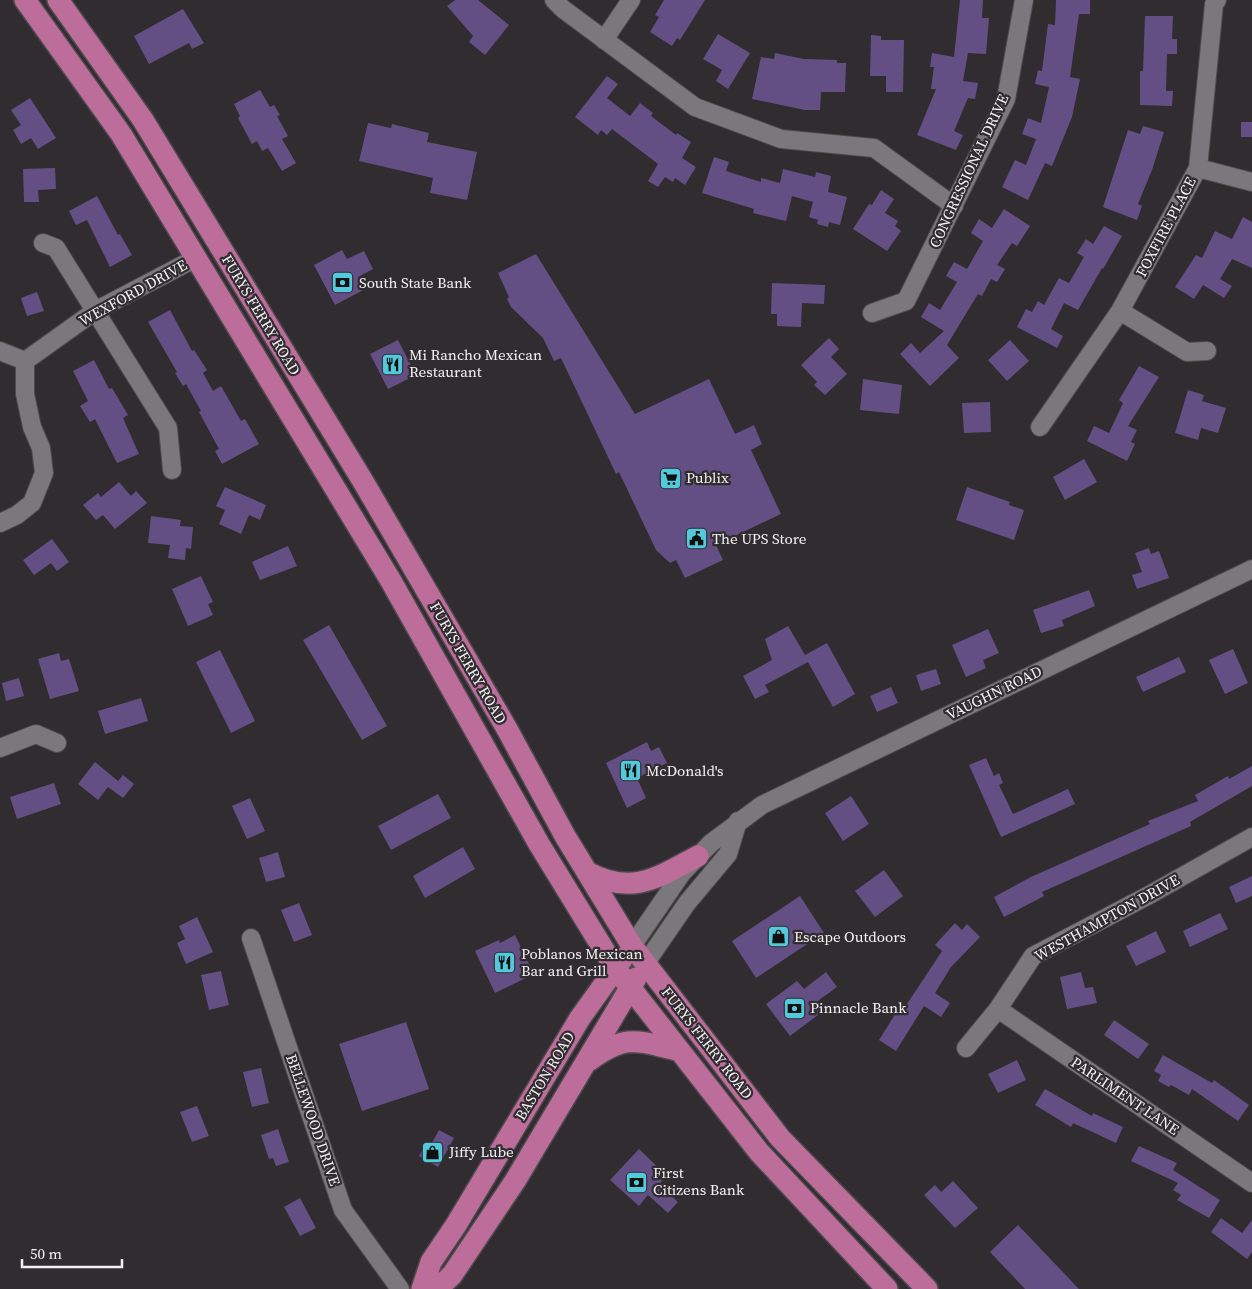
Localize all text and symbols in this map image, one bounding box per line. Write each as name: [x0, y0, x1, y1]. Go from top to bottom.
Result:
street label: CONGRESSIONAL DRIVE: [924, 91, 1013, 251]
street label: FOXFIRE PLACE: [1130, 173, 1201, 280]
street label: FURYS FERRY ROAD: [217, 251, 306, 379]
street label: WEXFORD DRIVE: [75, 254, 191, 331]
bank icon: South State Bank: [331, 271, 355, 295]
place label: South State Bank: [359, 272, 472, 293]
place label: Mi Rancho Mexican Restaurant: [409, 344, 542, 382]
restaurant icon: Mi Rancho Mexican Restaurant: [381, 352, 405, 376]
supermarket icon: Publix: [658, 466, 682, 490]
place label: Publix: [686, 467, 729, 488]
public building icon: The UPS Store: [684, 527, 708, 551]
place label: The UPS Store: [712, 528, 807, 549]
street label: FURYS FERRY ROAD: [425, 598, 512, 727]
street label: VAUGHN ROAD: [942, 660, 1045, 725]
restaurant icon: McDonald's: [618, 759, 642, 783]
place label: McDonald's: [646, 760, 723, 781]
street label: WESTHAMPTON DRIVE: [1031, 869, 1183, 966]
shop icon: Escape Outdoors: [766, 925, 790, 949]
place label: Escape Outdoors: [794, 926, 906, 947]
place label: Poblanos Mexican Bar and Grill: [521, 943, 643, 981]
restaurant icon: Poblanos Mexican Bar and Grill: [493, 951, 517, 975]
street label: FURYS FERRY ROAD: [657, 982, 758, 1103]
bank icon: Pinnacle Bank: [782, 996, 806, 1020]
place label: Pinnacle Bank: [810, 997, 907, 1018]
street label: BASTON ROAD: [510, 1027, 579, 1124]
street label: BELLEWOOD DRIVE: [281, 1051, 346, 1188]
street label: PARLIMENT LANE: [1067, 1052, 1183, 1140]
shop icon: Jiffy Lube: [421, 1140, 445, 1164]
place label: Jiffy Lube: [448, 1141, 514, 1162]
place label: First Citizens Bank: [653, 1162, 745, 1200]
bank icon: First Citizens Bank: [625, 1170, 649, 1194]
scale bar: [22, 1236, 122, 1268]
text: 50 m: [30, 1243, 62, 1264]

